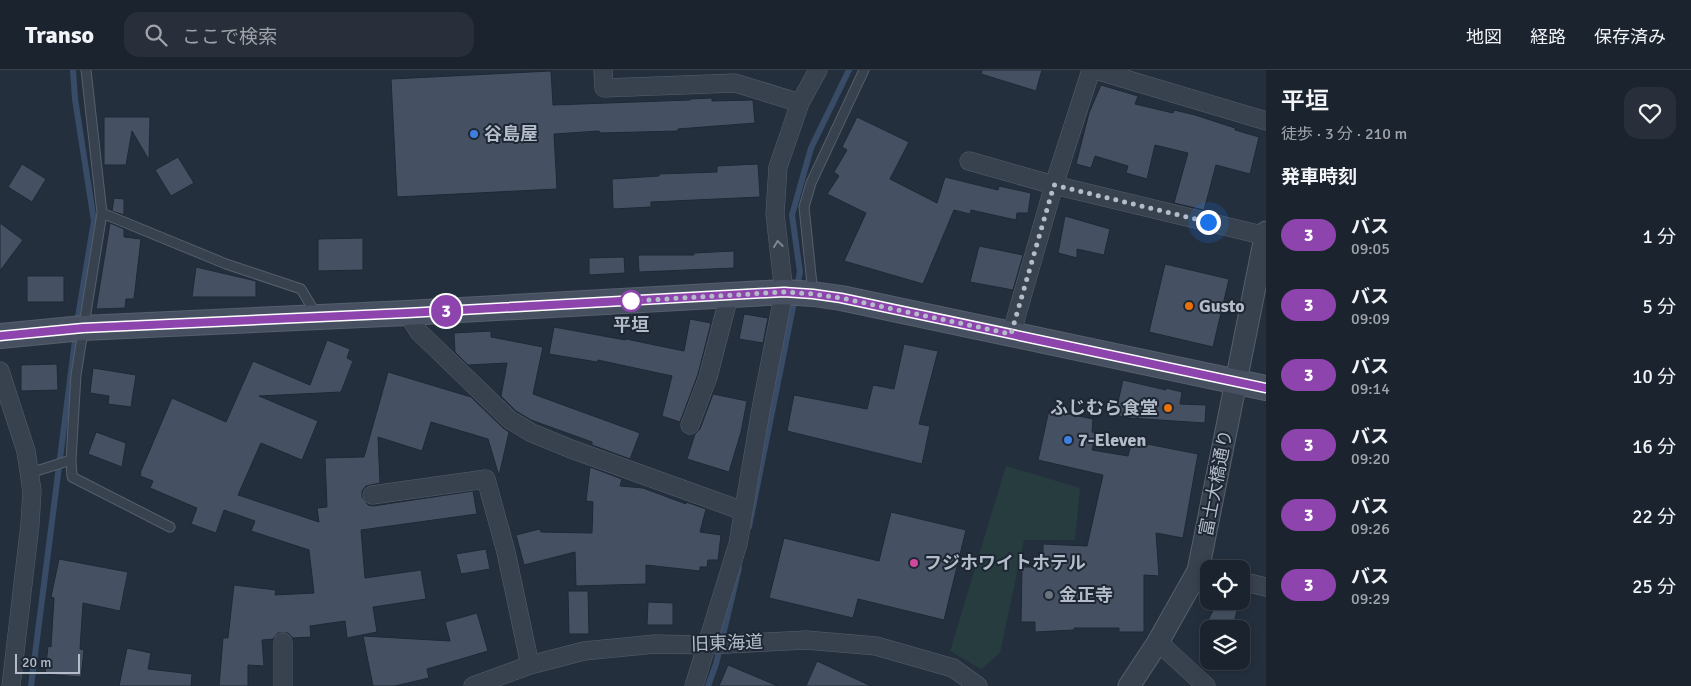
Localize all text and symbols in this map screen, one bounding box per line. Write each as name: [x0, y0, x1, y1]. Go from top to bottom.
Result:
search box: [124, 12, 474, 57]
text: Transo: [25, 20, 94, 50]
icon: search: [142, 21, 170, 49]
text: ここで検索: [182, 25, 277, 49]
text: 地図: [1466, 26, 1502, 48]
text: 経路: [1530, 26, 1566, 48]
text: 保存済み: [1594, 26, 1666, 48]
text: 平垣: [1281, 86, 1329, 116]
button: heart: [1624, 87, 1676, 139]
place label: 谷島屋: [484, 123, 538, 145]
text: 徒歩 · 3 分 · 210 m: [1281, 124, 1407, 144]
marker: 谷島屋: [468, 128, 480, 140]
text: 発車時刻: [1281, 165, 1357, 189]
your location: [1196, 210, 1221, 235]
text: バス: [1351, 215, 1389, 239]
text: 3: [1304, 224, 1313, 246]
text: 1 分: [1643, 225, 1676, 249]
text: 09:05: [1351, 239, 1390, 259]
one-way arrow: [773, 240, 784, 248]
text: バス: [1351, 285, 1389, 309]
marker: 平垣: [620, 290, 642, 312]
text: 3: [1304, 294, 1313, 316]
line badge: 3: [430, 295, 462, 327]
place label: Gusto: [1199, 295, 1245, 317]
text: 5 分: [1643, 295, 1676, 319]
text: 3: [441, 300, 451, 322]
marker: Gusto: [1183, 300, 1195, 312]
text: 09:09: [1351, 309, 1390, 329]
place label: 平垣: [613, 314, 649, 336]
text: バス: [1351, 355, 1389, 379]
text: 3: [1304, 364, 1313, 386]
text: 10 分: [1632, 365, 1676, 389]
text: 09:14: [1351, 379, 1390, 399]
place label: ふじむら食堂: [1050, 397, 1158, 419]
marker: ふじむら食堂: [1162, 402, 1174, 414]
text: バス: [1351, 425, 1389, 449]
street label: 富士大橋通り: [1195, 428, 1237, 538]
place label: 7-Eleven: [1078, 429, 1146, 451]
marker: 7-Eleven: [1062, 434, 1074, 446]
text: 3: [1304, 434, 1313, 456]
text: 16 分: [1632, 435, 1676, 459]
text: 09:20: [1351, 449, 1390, 469]
text: バス: [1351, 495, 1389, 519]
text: 3: [1304, 504, 1313, 526]
text: 22 分: [1632, 505, 1676, 529]
text: 09:26: [1351, 519, 1390, 539]
place label: フジホワイトホテル: [924, 552, 1086, 574]
marker: フジホワイトホテル: [908, 557, 920, 569]
map controls: [1200, 560, 1250, 670]
button: locate: [1200, 560, 1250, 610]
text: バス: [1351, 565, 1389, 589]
text: 3: [1304, 574, 1313, 596]
text: 25 分: [1632, 575, 1676, 599]
place label: 金正寺: [1059, 584, 1113, 606]
marker: 金正寺: [1043, 589, 1055, 601]
text: 09:29: [1351, 589, 1390, 609]
button: layers: [1200, 620, 1250, 670]
street label: 旧東海道: [691, 631, 763, 655]
scale bar: [15, 651, 80, 674]
text: 20 m: [22, 654, 51, 671]

